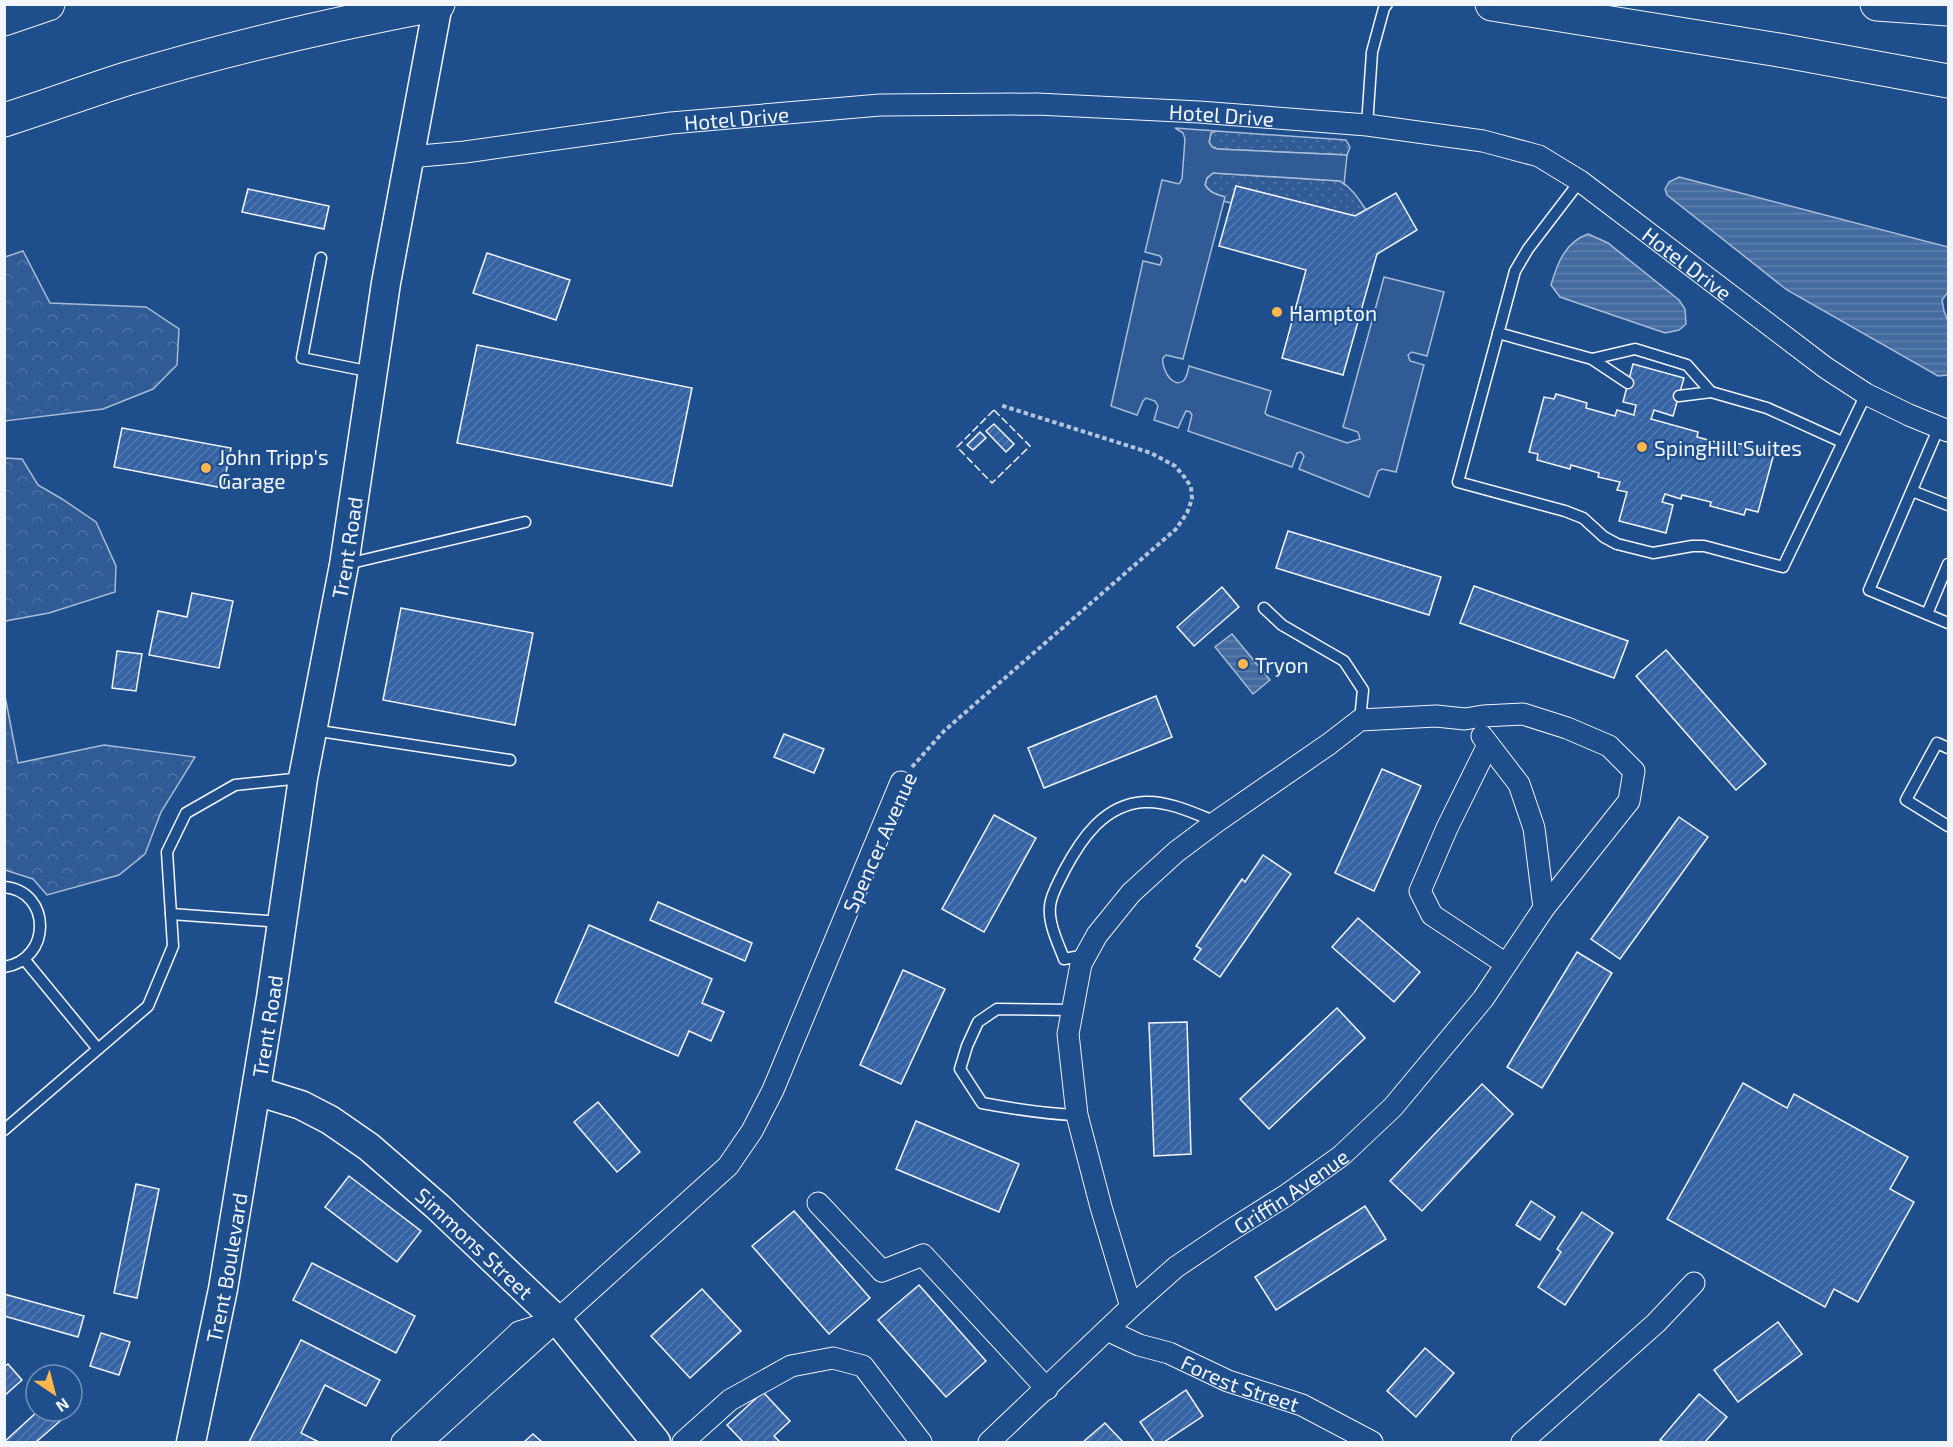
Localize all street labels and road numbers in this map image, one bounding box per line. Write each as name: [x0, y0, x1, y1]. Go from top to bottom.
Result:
street label: Hotel Drive: [1168, 98, 1275, 130]
street label: Hotel Drive: [683, 100, 790, 134]
street label: Hotel Drive: [1638, 221, 1737, 305]
street label: Trent Road: [325, 495, 367, 601]
street label: Spencer Avenue: [837, 768, 921, 916]
street label: Trent Road: [246, 973, 287, 1079]
street label: Griffin Avenue: [1229, 1143, 1353, 1238]
street label: Simmons Street: [411, 1181, 539, 1304]
street label: Trent Boulevard: [200, 1191, 251, 1345]
street label: Forest Street: [1178, 1348, 1303, 1416]

